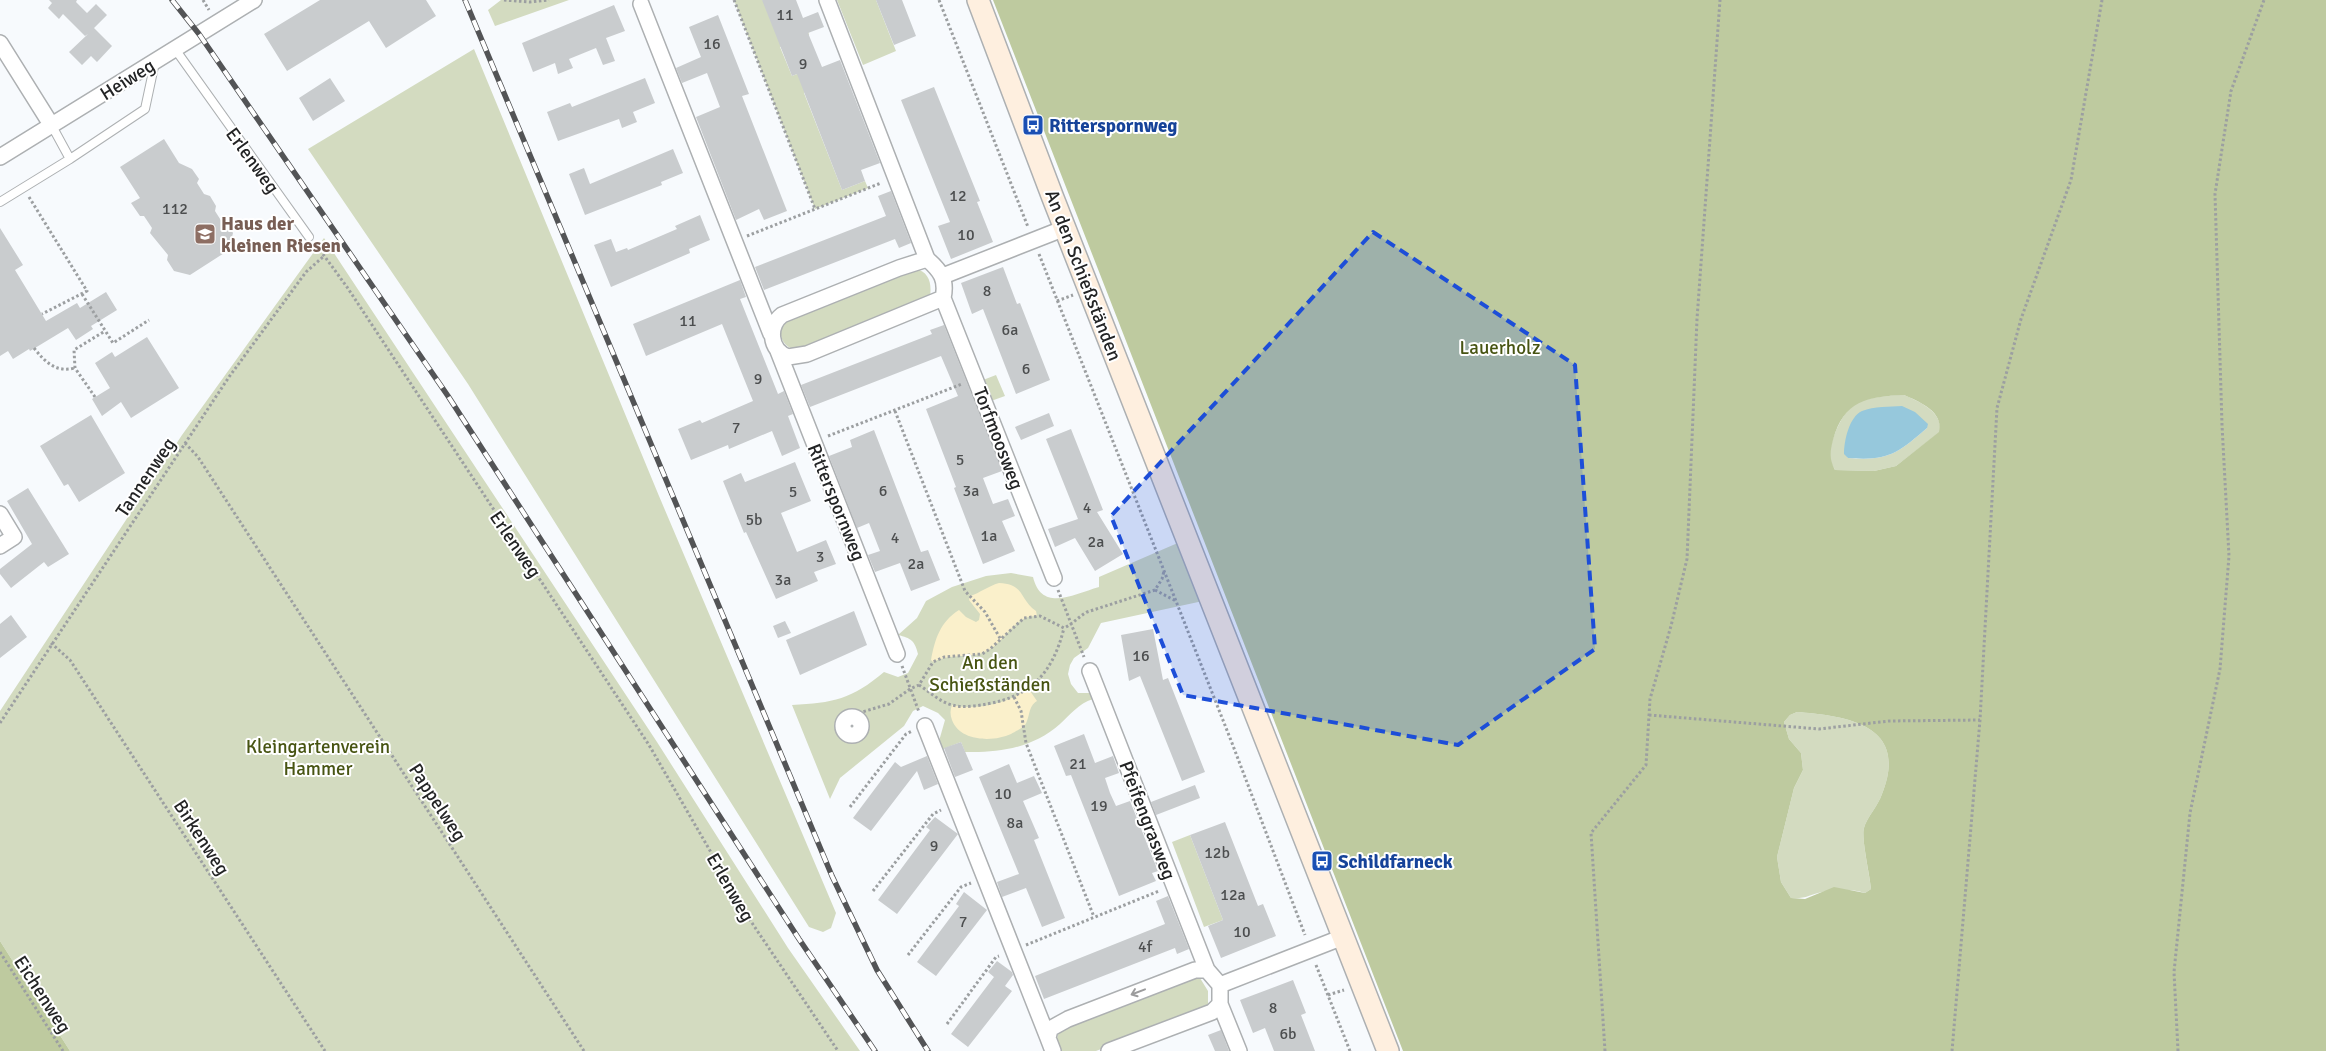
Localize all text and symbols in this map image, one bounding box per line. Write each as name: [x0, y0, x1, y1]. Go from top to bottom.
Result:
house number: 11: [776, 5, 794, 25]
house number: 16: [703, 34, 721, 54]
street label: Heiweg: [96, 54, 159, 106]
house number: 9: [799, 54, 807, 74]
bus stop icon: Ritterspornweg: [1021, 113, 1045, 137]
place label: Ritterspornweg: [1049, 114, 1178, 138]
street label: Erlenweg: [220, 123, 284, 198]
house number: 12: [949, 186, 967, 206]
street label: An den Schießständen: [1039, 186, 1127, 364]
house number: 112: [162, 199, 188, 219]
place label: Haus der kleinen Riesen: [221, 212, 341, 258]
school or university icon: Haus der kleinen Riesen: [193, 222, 217, 246]
house number: 10: [957, 225, 975, 245]
house number: 8: [983, 281, 991, 301]
house number: 11: [679, 311, 697, 331]
house number: 6a: [1002, 320, 1018, 340]
park label: Lauerholz: [1460, 336, 1540, 360]
house number: 6: [1022, 359, 1030, 379]
house number: 9: [754, 369, 762, 389]
street label: Torfmoosweg: [968, 384, 1029, 493]
house number: 7: [732, 418, 740, 438]
street label: Tannenweg: [110, 433, 181, 522]
street label: Ritterspornweg: [802, 440, 871, 565]
house number: 5: [956, 450, 964, 470]
house number: 6: [879, 481, 887, 501]
house number: 3a: [963, 481, 979, 501]
house number: 5: [789, 482, 797, 502]
house number: 4: [1083, 498, 1092, 518]
street label: Erlenweg: [484, 506, 546, 583]
house number: 5b: [745, 510, 763, 530]
house number: 1a: [981, 526, 997, 546]
house number: 4: [891, 528, 900, 548]
house number: 2a: [1088, 532, 1104, 552]
house number: 3: [816, 547, 824, 567]
house number: 2a: [908, 554, 924, 574]
house number: 3a: [775, 570, 791, 590]
house number: 16: [1132, 646, 1150, 666]
park label: An den Schießständen: [929, 651, 1051, 697]
park label: Kleingartenverein Hammer: [246, 735, 390, 781]
house number: 21: [1069, 754, 1087, 774]
street label: Pfeifengrasweg: [1113, 757, 1181, 883]
street label: Pappelweg: [403, 759, 471, 846]
house number: 10: [994, 784, 1012, 804]
street label: Birkenweg: [168, 795, 234, 880]
house number: 19: [1090, 796, 1108, 816]
house number: 8a: [1007, 813, 1023, 833]
house number: 9: [930, 836, 938, 856]
house number: 12b: [1204, 843, 1230, 863]
street label: Erlenweg: [701, 849, 759, 926]
bus stop icon: Schildfarneck: [1310, 849, 1334, 873]
place label: Schildfarneck: [1338, 850, 1453, 874]
house number: 12a: [1220, 885, 1246, 905]
house number: 7: [959, 912, 967, 932]
house number: 10: [1233, 922, 1251, 942]
house number: 4f: [1138, 937, 1153, 957]
street label: Eichenweg: [8, 951, 76, 1038]
one-way arrow: [1131, 988, 1146, 997]
house number: 8: [1269, 998, 1277, 1018]
house number: 6b: [1279, 1024, 1297, 1044]

